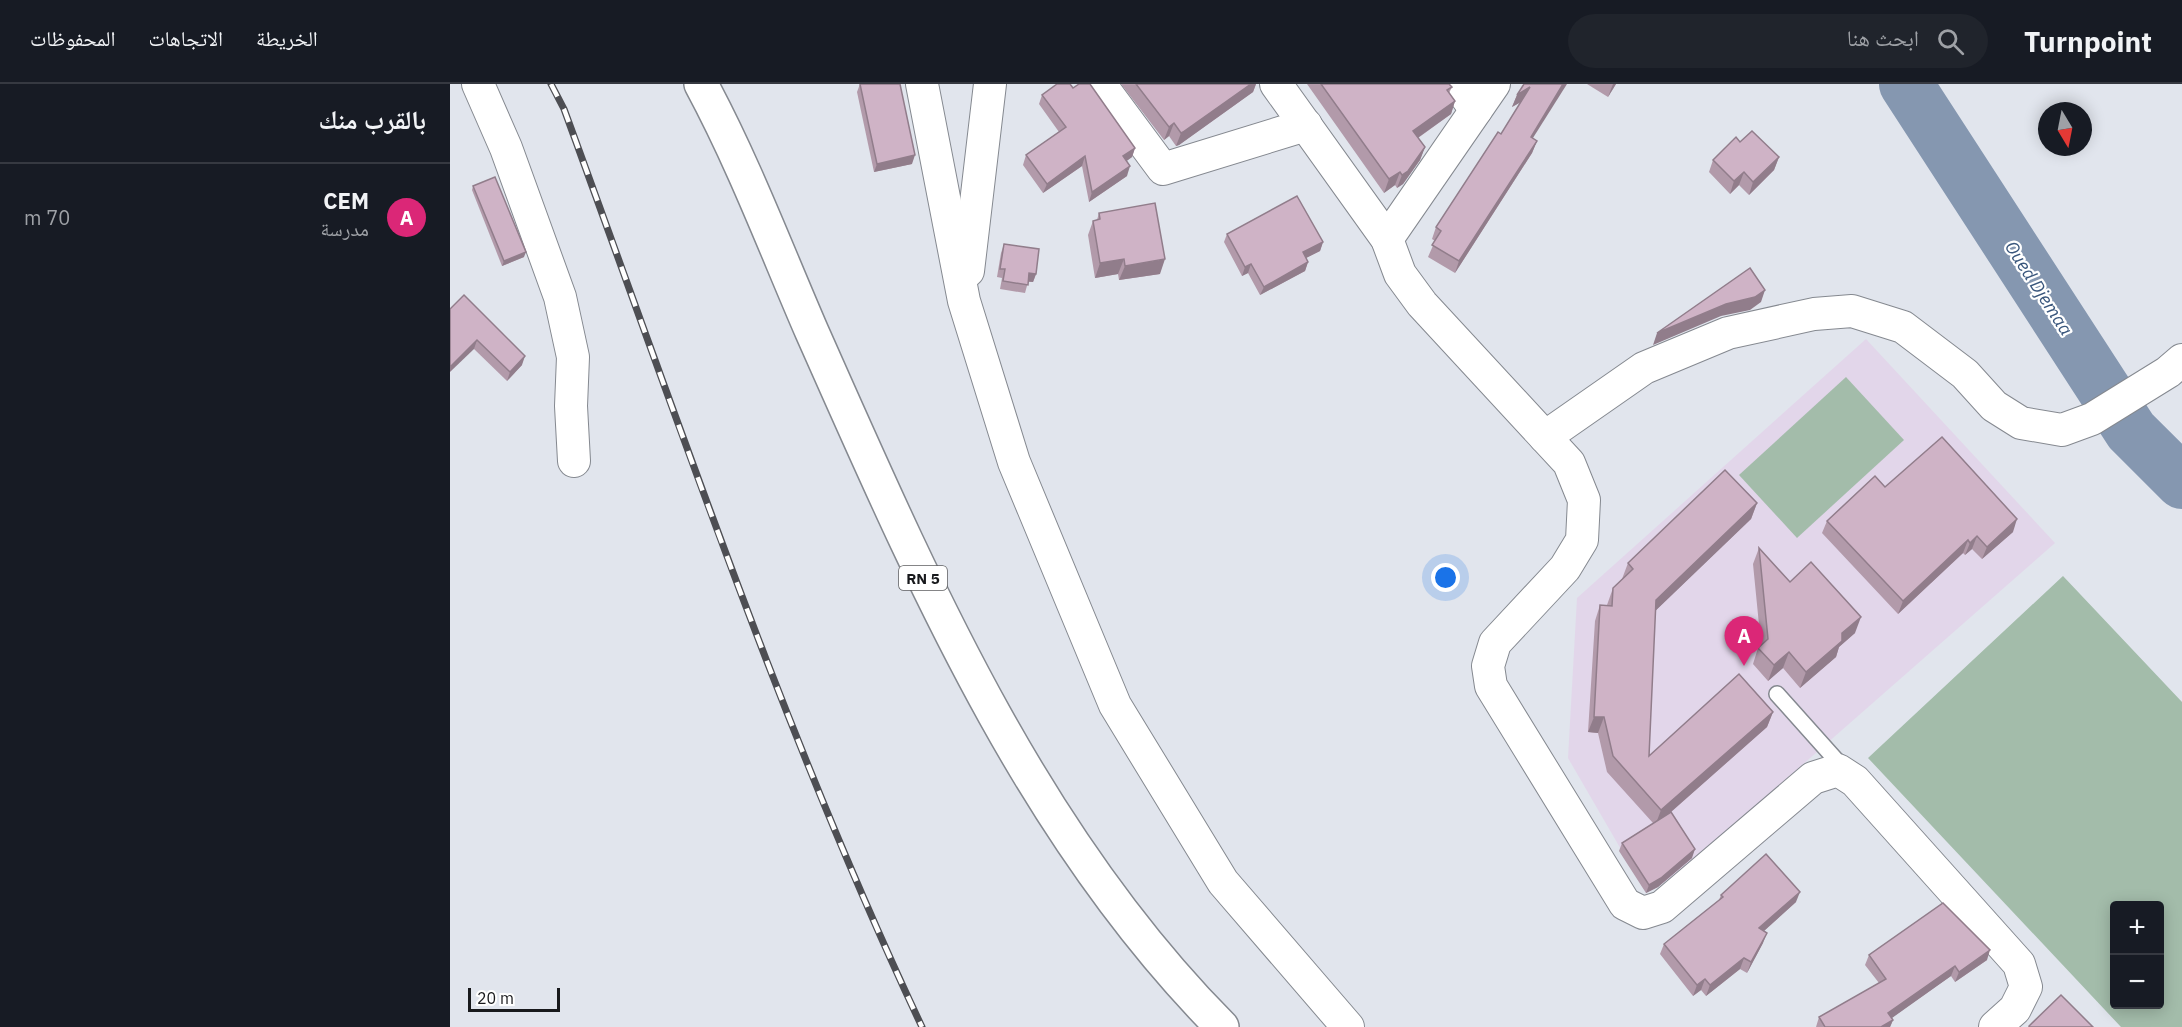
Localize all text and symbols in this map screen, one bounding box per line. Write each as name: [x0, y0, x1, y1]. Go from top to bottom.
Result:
search box: [1568, 14, 1988, 68]
text: ابحث هنا: [1847, 23, 1919, 52]
text: Turnpoint: [2024, 23, 2152, 60]
text: المحفوظات: [30, 24, 115, 52]
text: الاتجاهات: [148, 24, 223, 52]
text: الخريطة: [256, 24, 318, 52]
icon: search: [1934, 25, 1967, 58]
text: بالقرب منك: [318, 102, 426, 136]
north arrow: [2038, 102, 2092, 156]
text: CEM: [323, 186, 369, 215]
text: 70 m: [24, 204, 70, 231]
text: A: [400, 204, 413, 231]
text: مدرسة: [320, 215, 369, 242]
water label: Oued Djemaa: [2000, 236, 2078, 340]
your location: [1431, 563, 1460, 592]
road number: RN 5: [899, 566, 947, 590]
pin: A: [1724, 616, 1764, 666]
map controls: [2110, 901, 2164, 1009]
button: +: [2110, 901, 2164, 955]
button: −: [2110, 955, 2164, 1009]
scale bar: [468, 985, 560, 1012]
text: 20 m: [477, 988, 514, 1008]

